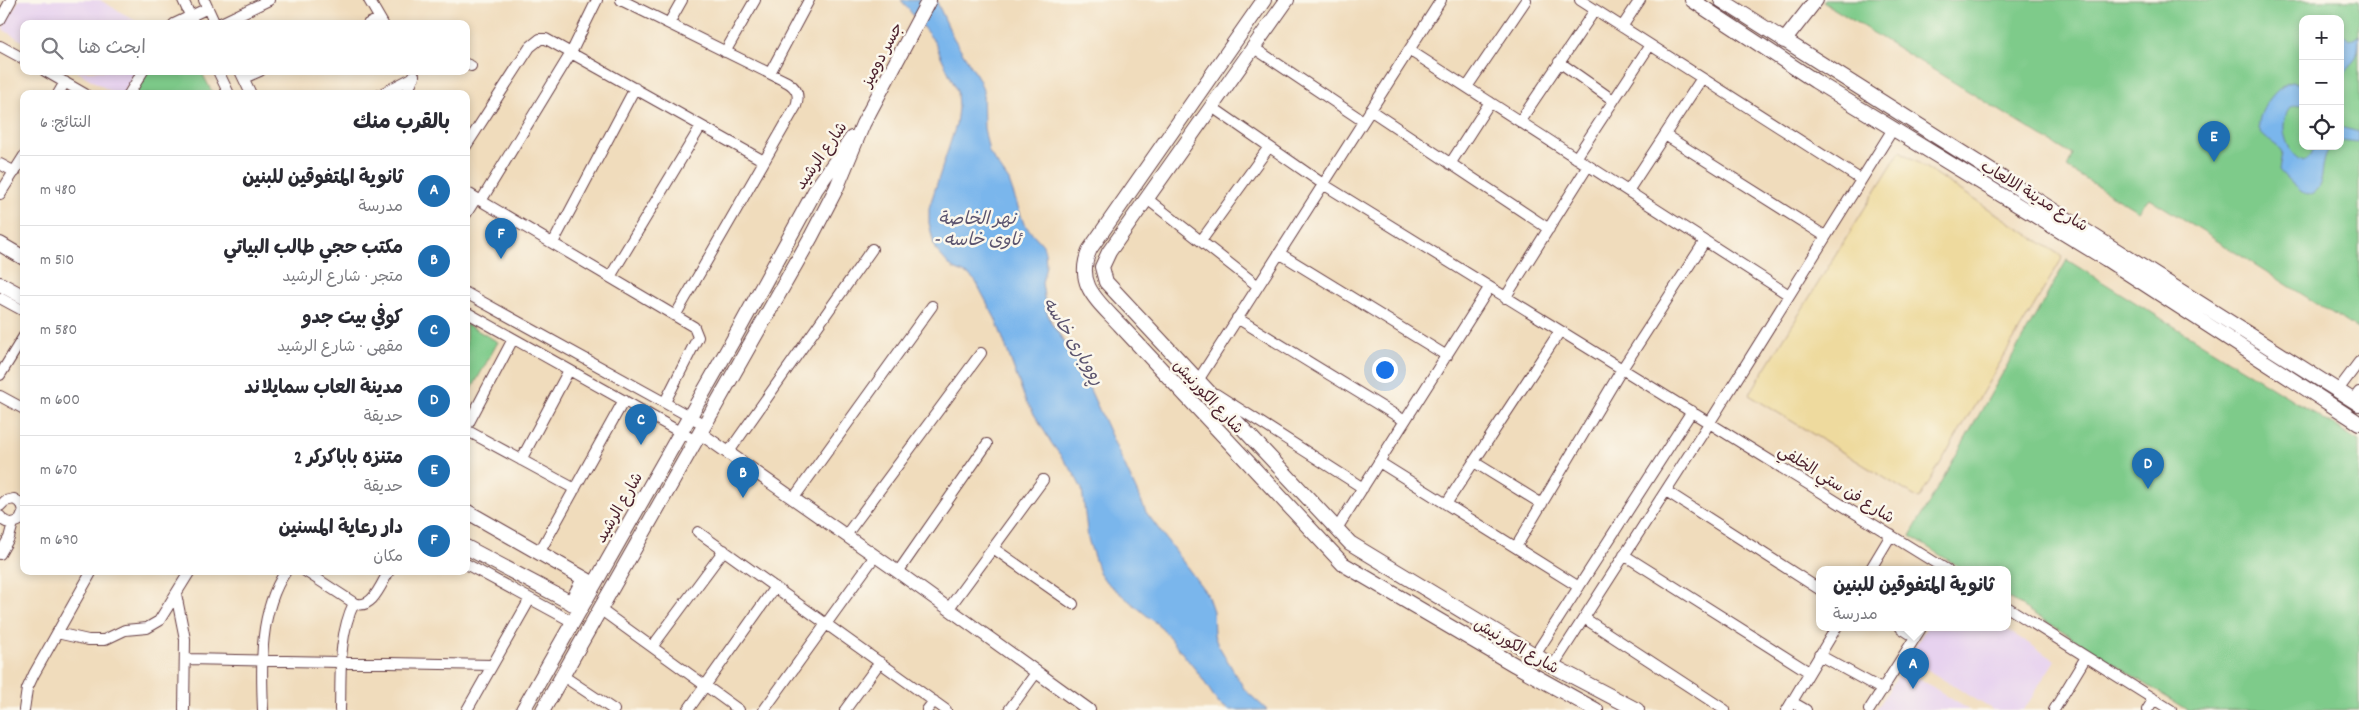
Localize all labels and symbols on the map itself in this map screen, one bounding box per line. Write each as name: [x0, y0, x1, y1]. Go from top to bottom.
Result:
street label: جسر دوميز: [856, 19, 910, 93]
street label: شارع الرشيد: [790, 118, 854, 195]
pin: E: [2198, 121, 2230, 162]
street label: شارع مدينة الالعاب: [1976, 156, 2092, 238]
water label: نهر الخاصة - ئاوی خاسە: [933, 208, 1024, 254]
pin: F: [485, 218, 517, 259]
water label: ڕووباری خاسە: [1035, 294, 1109, 391]
street label: شارع الكورنيش: [1167, 355, 1248, 440]
your location: [1372, 357, 1398, 383]
pin: C: [625, 404, 657, 445]
street label: شارع فن ستي الخلفي: [1773, 440, 1898, 531]
pin: D: [2132, 448, 2164, 489]
pin: B: [727, 457, 759, 498]
street label: شارع الرشيد: [591, 469, 650, 548]
street label: شارع الكورنيش: [1469, 614, 1562, 681]
pin: A: [1897, 648, 1929, 689]

